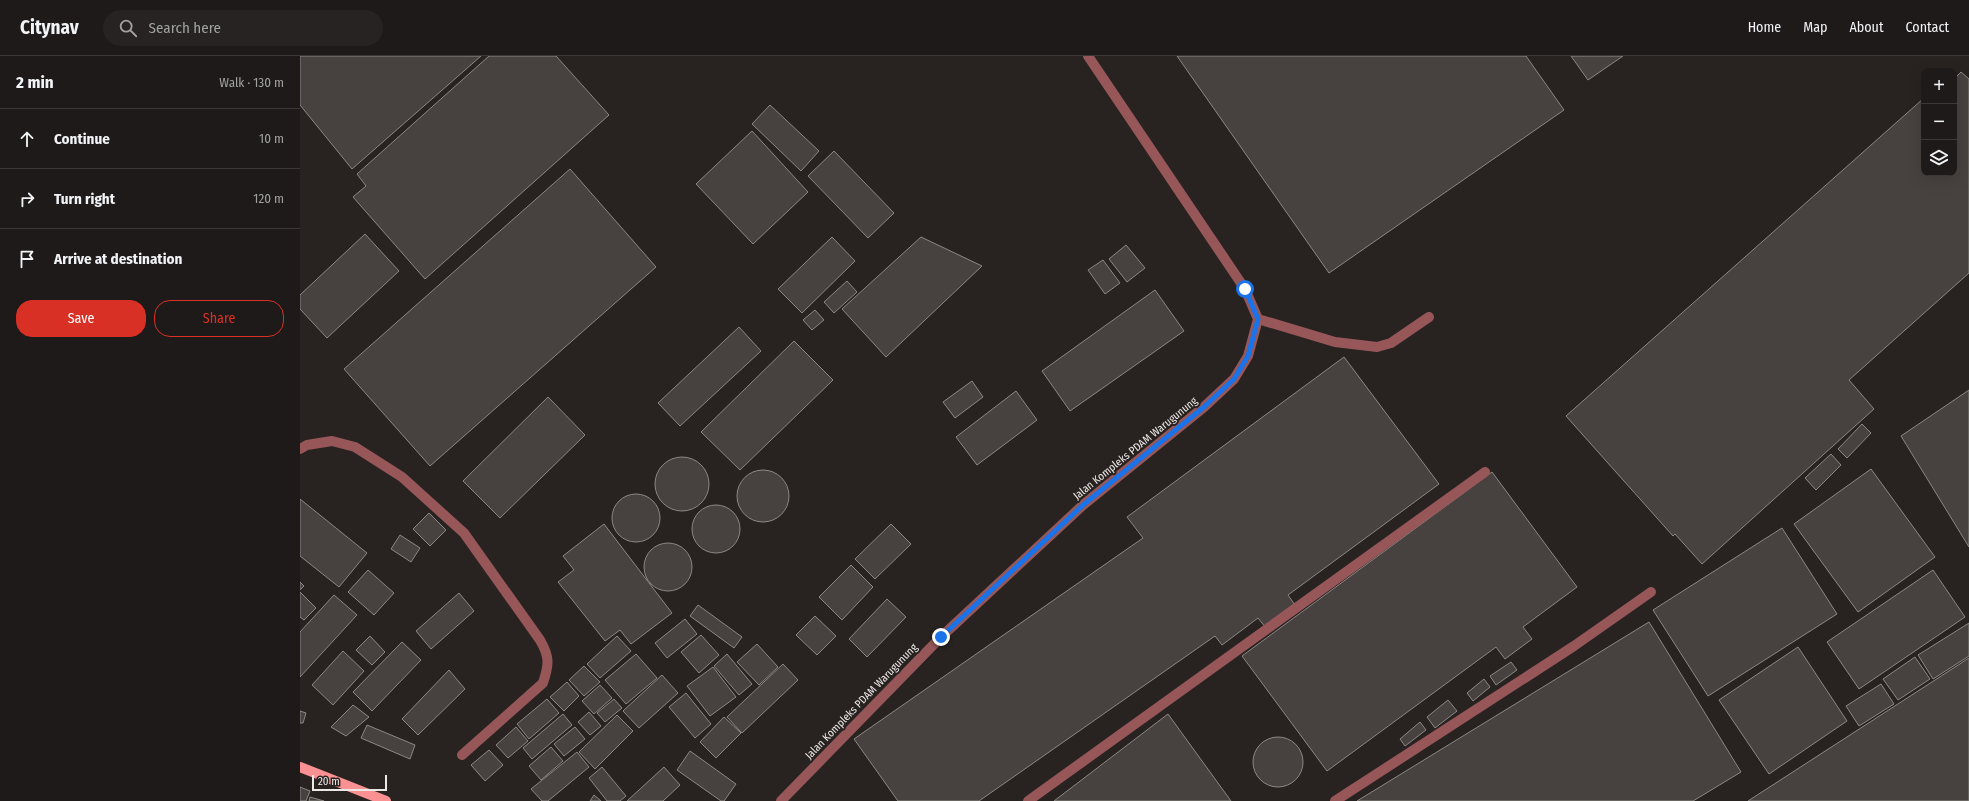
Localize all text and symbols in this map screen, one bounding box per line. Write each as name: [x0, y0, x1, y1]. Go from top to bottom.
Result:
search box: [103, 10, 383, 46]
text: Citynav: [20, 16, 79, 39]
icon: search: [117, 17, 139, 39]
text: Search here: [149, 19, 221, 37]
text: Home: [1748, 19, 1781, 36]
text: Map: [1803, 19, 1827, 36]
text: About: [1849, 19, 1884, 36]
text: Contact: [1906, 19, 1949, 36]
map controls: [1921, 68, 1957, 176]
button: +: [1921, 68, 1957, 104]
text: 2 min: [16, 72, 54, 93]
text: Walk · 130 m: [219, 75, 284, 90]
button: −: [1921, 104, 1957, 140]
icon: ahead: [16, 128, 38, 150]
text: Continue: [54, 130, 110, 148]
text: 10 m: [259, 131, 284, 146]
button: layers: [1921, 140, 1957, 176]
icon: right: [16, 188, 38, 210]
text: Turn right: [54, 190, 115, 208]
text: 120 m: [253, 191, 284, 206]
icon: arrive: [16, 248, 38, 270]
text: Arrive at destination: [54, 250, 182, 268]
route start: [1236, 280, 1254, 298]
button: Save: [16, 300, 146, 337]
button: Share: [154, 300, 284, 337]
street label: Jalan Kompleks PDAM Warugunung: [1071, 394, 1201, 502]
route end: [932, 628, 950, 646]
street label: Jalan Kompleks PDAM Warugunung: [803, 640, 921, 762]
scale bar: [312, 773, 387, 792]
text: 20 m: [318, 775, 340, 788]

